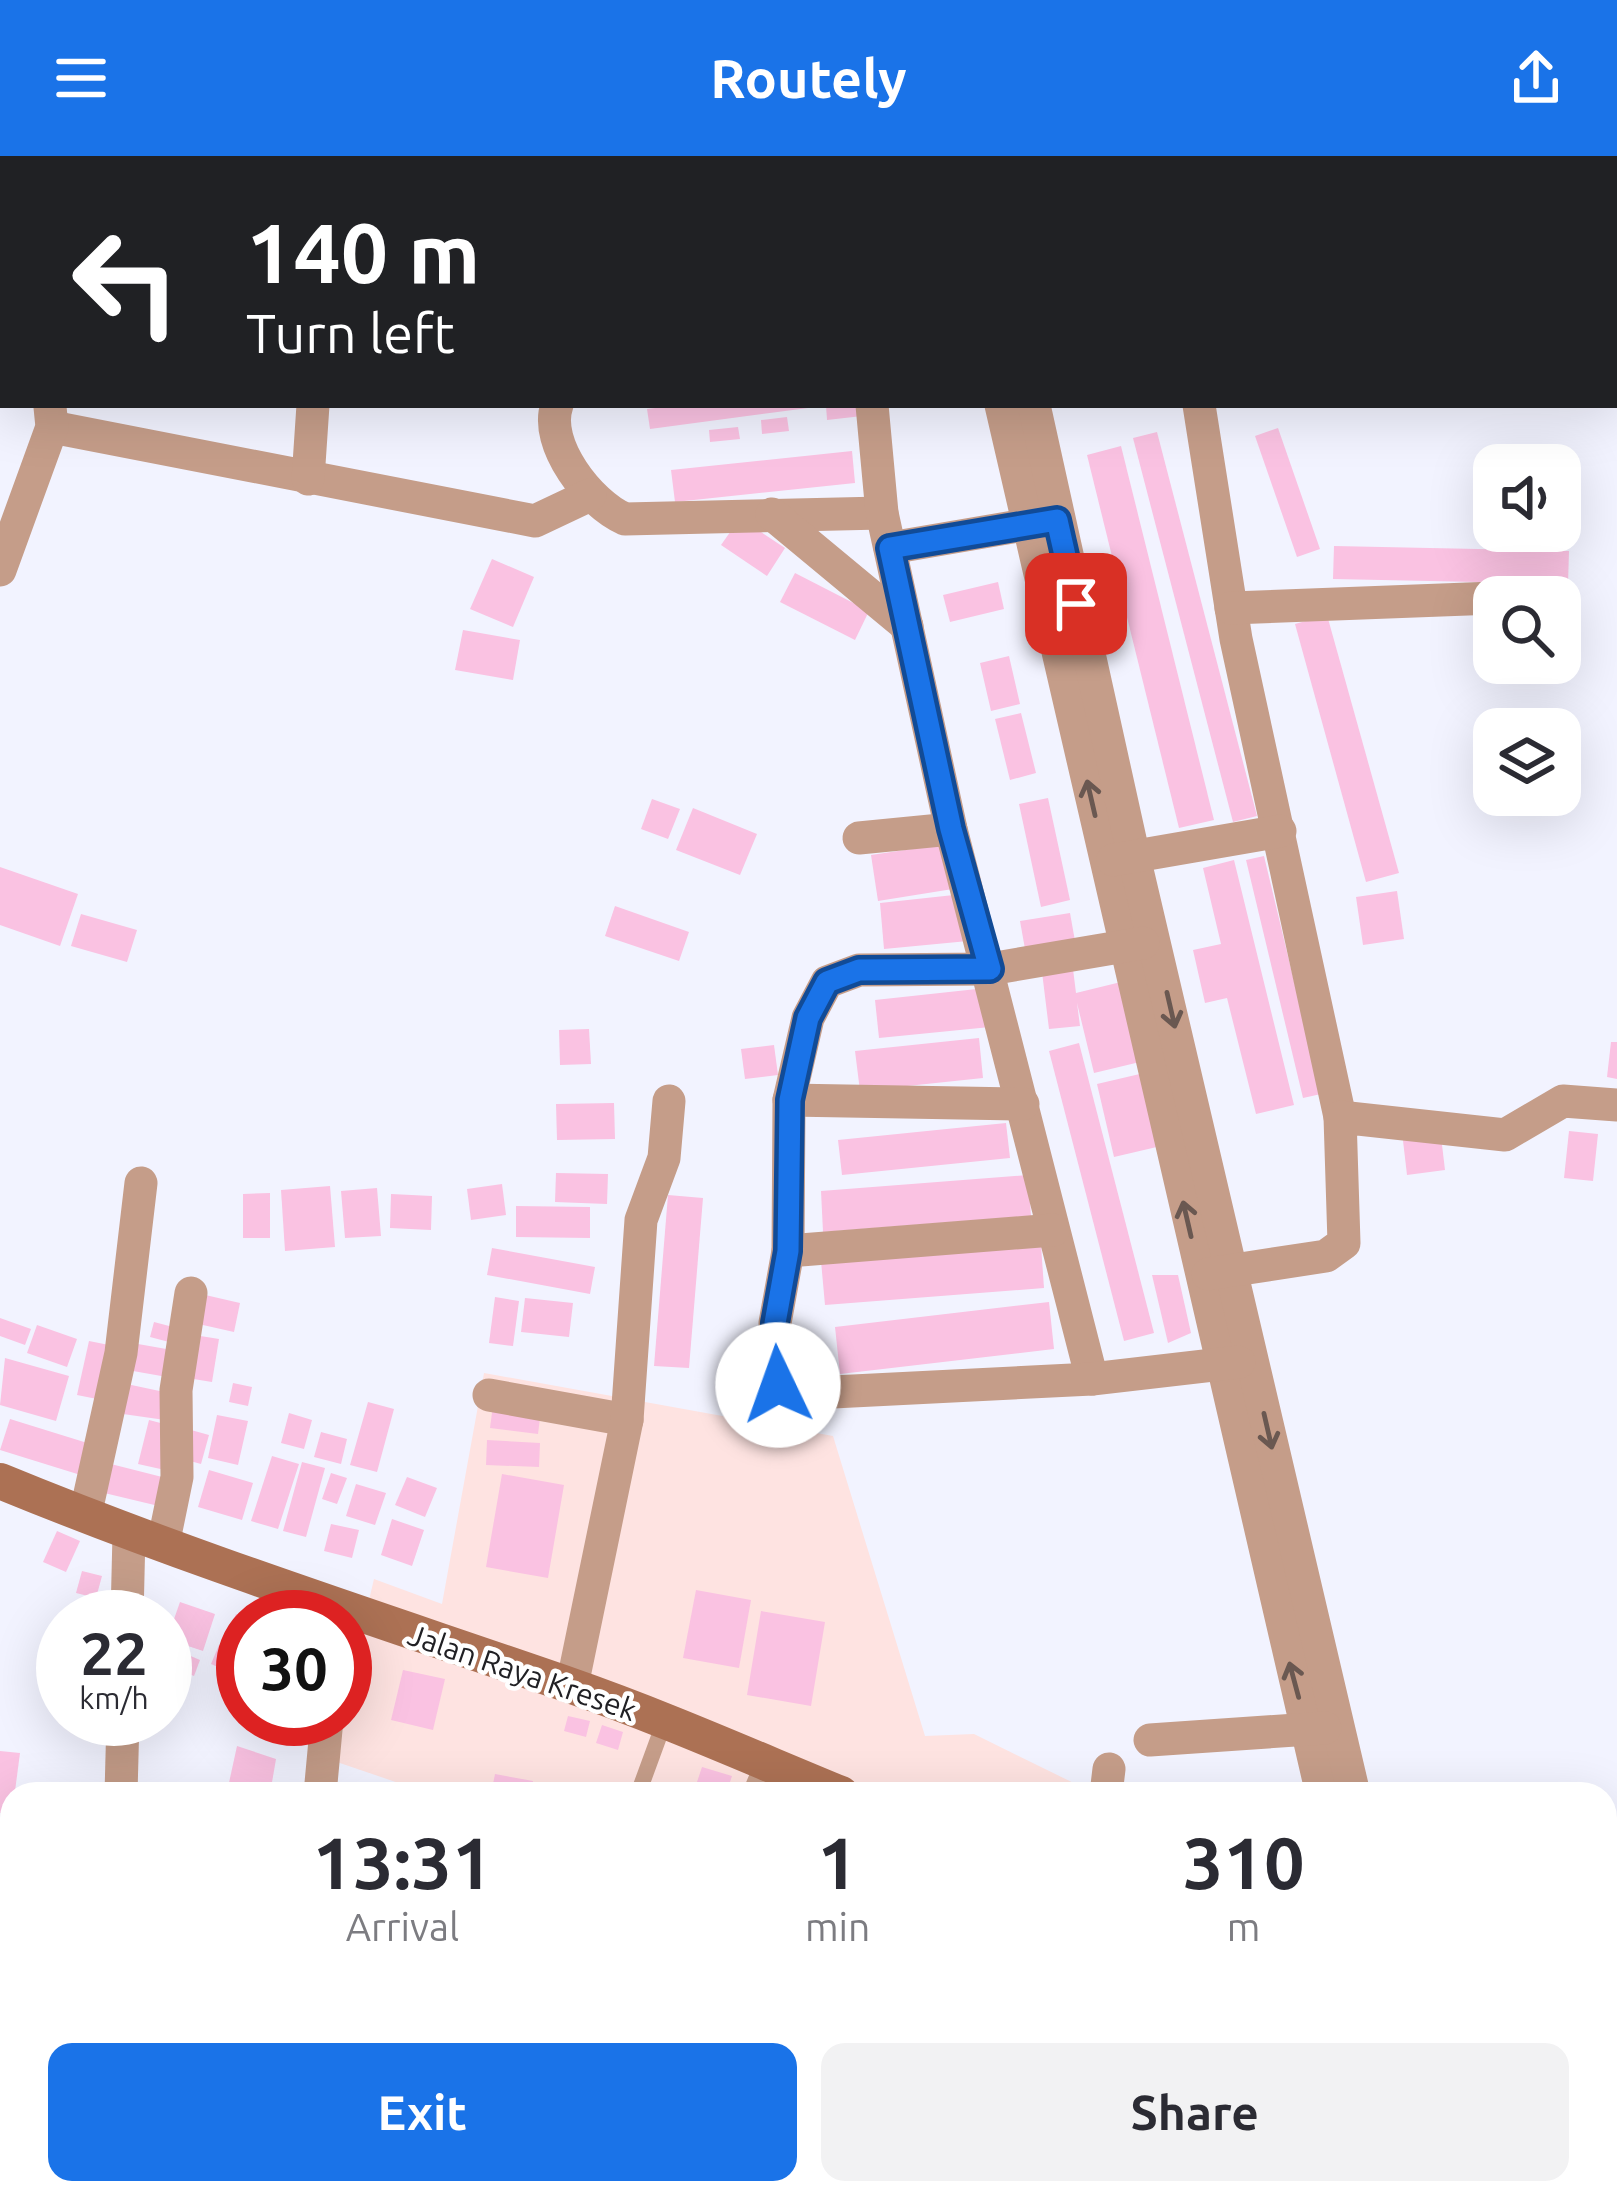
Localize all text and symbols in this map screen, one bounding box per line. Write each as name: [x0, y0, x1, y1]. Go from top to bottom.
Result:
icon: menu: [48, 45, 114, 111]
icon: share: [1503, 45, 1569, 111]
text: Routely: [710, 48, 907, 108]
icon: left: [48, 204, 204, 360]
text: 140 m: [246, 205, 480, 299]
text: Turn left: [246, 303, 455, 363]
map controls: [1473, 444, 1581, 816]
button: sound: [1473, 444, 1581, 552]
pin: [1025, 553, 1127, 655]
icon: arrive: [1043, 571, 1109, 637]
button: search: [1473, 576, 1581, 684]
button: layers: [1473, 708, 1581, 816]
one-way arrow: [1078, 779, 1101, 817]
one-way arrow: [1161, 991, 1184, 1029]
one-way arrow: [1175, 1200, 1197, 1238]
position arrow: [715, 1322, 841, 1448]
one-way arrow: [1258, 1412, 1281, 1450]
speed limit sign: 30: [216, 1590, 372, 1746]
street label: Jalan Raya Kresek: [404, 1617, 641, 1727]
text: 22: [80, 1619, 148, 1686]
one-way arrow: [1282, 1662, 1304, 1700]
text: km/h: [79, 1681, 149, 1715]
text: 13:31: [312, 1822, 493, 1903]
text: 1: [817, 1822, 858, 1903]
text: 310: [1183, 1822, 1305, 1903]
text: Arrival: [346, 1905, 459, 1948]
text: min: [805, 1905, 870, 1948]
text: m: [1227, 1905, 1260, 1948]
button: Exit: [48, 2043, 797, 2181]
button: Share: [821, 2043, 1569, 2181]

